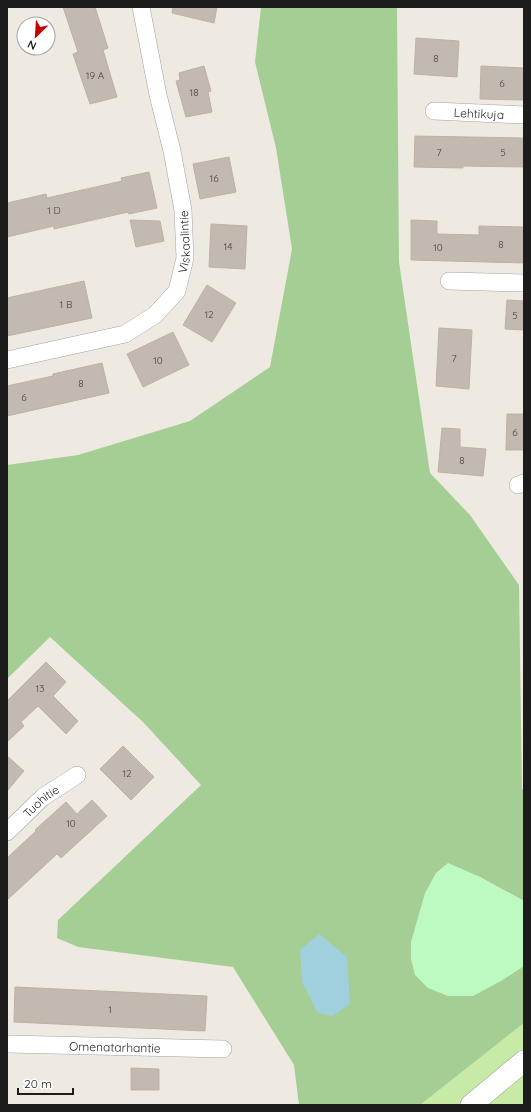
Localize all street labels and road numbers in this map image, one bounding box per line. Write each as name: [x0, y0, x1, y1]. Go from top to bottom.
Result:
street label: Lehtikuja: [453, 104, 504, 122]
street label: Viskaalintie: [174, 210, 193, 275]
street label: Tuohitie: [19, 781, 62, 820]
street label: Omenatarhantie: [69, 1038, 161, 1055]

